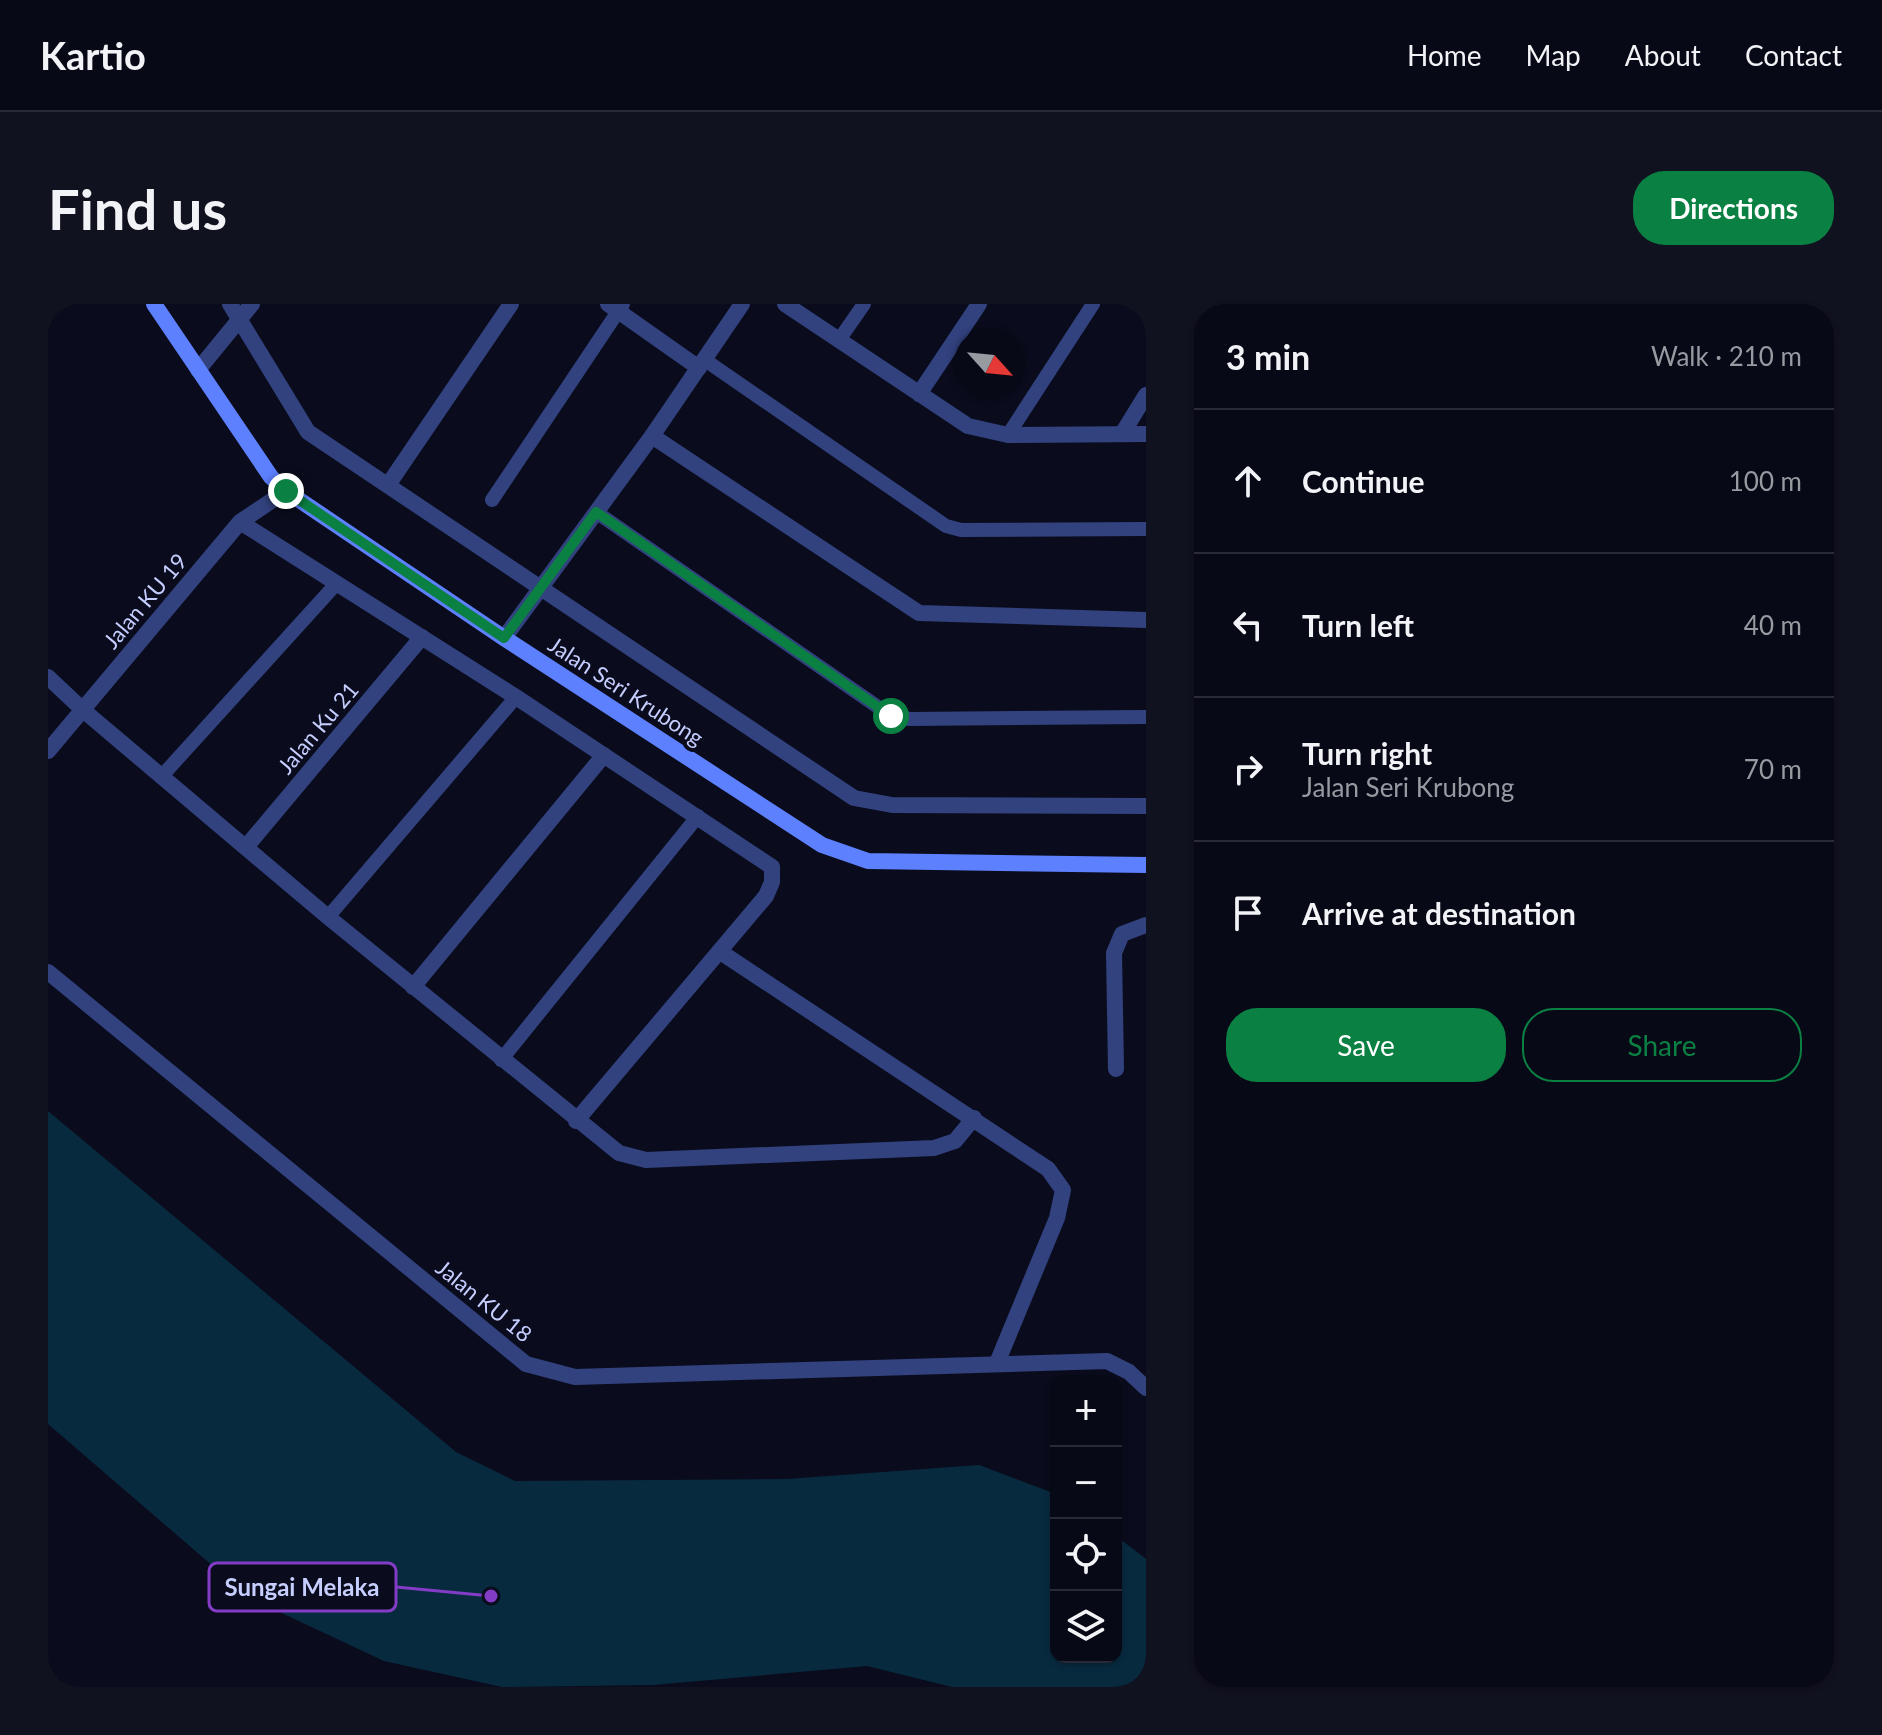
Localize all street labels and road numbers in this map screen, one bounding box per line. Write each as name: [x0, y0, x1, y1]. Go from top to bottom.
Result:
street label: Jalan KU 19: [97, 548, 192, 654]
street label: Jalan Seri Krubong: [544, 630, 709, 751]
street label: Jalan Ku 21: [272, 676, 364, 779]
street label: Jalan KU 18: [431, 1254, 538, 1348]

